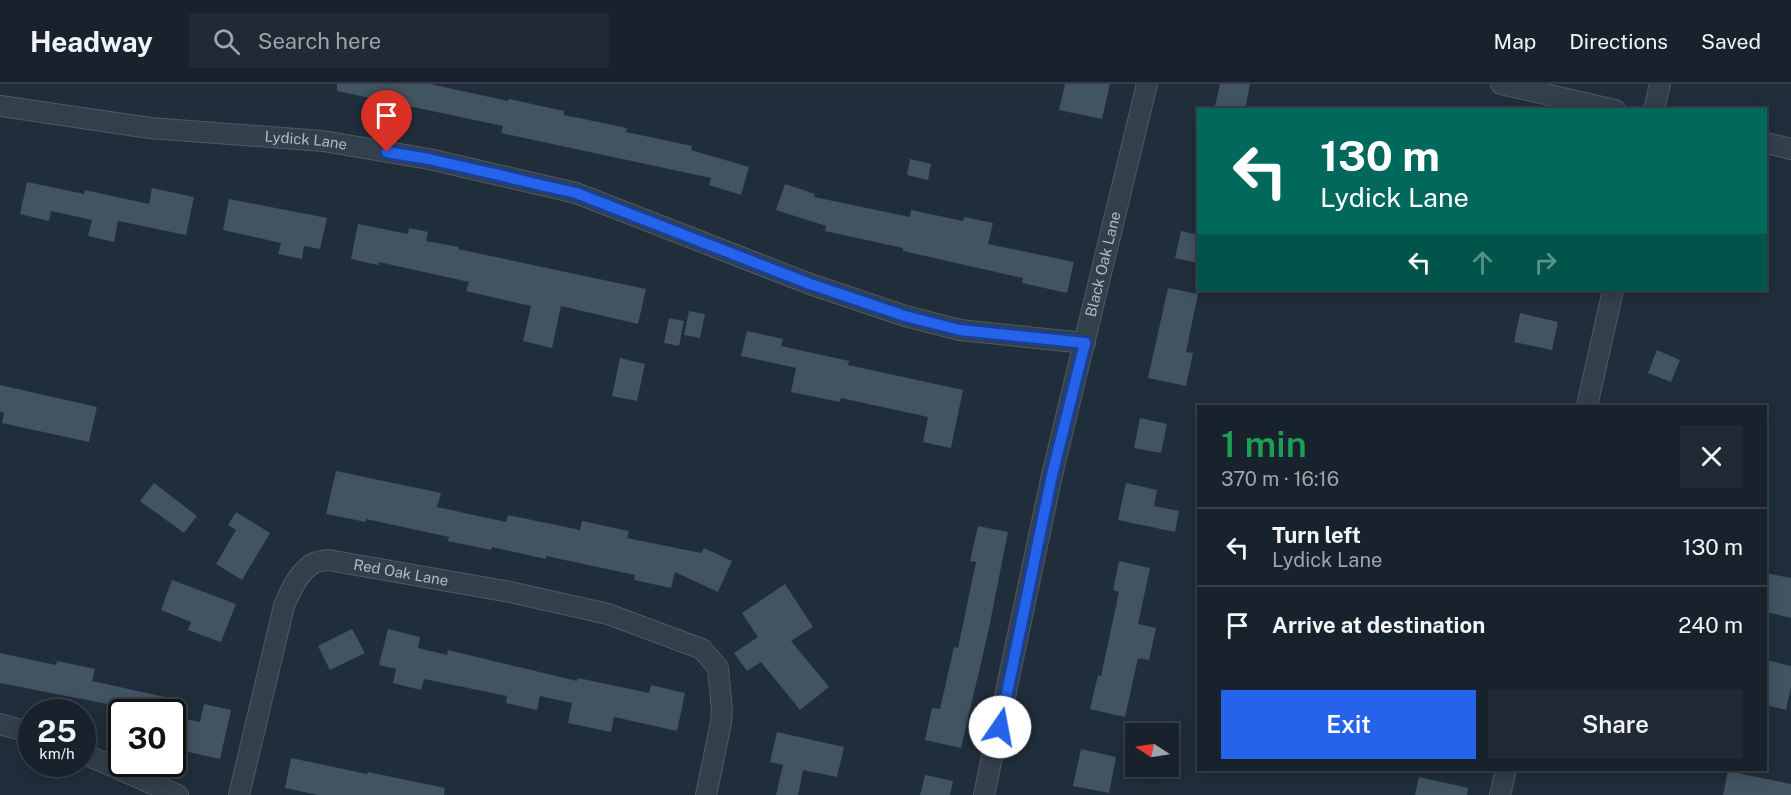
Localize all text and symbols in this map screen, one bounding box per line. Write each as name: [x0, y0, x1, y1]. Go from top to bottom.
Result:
search box: [189, 14, 609, 68]
text: Headway: [30, 25, 153, 58]
icon: search: [210, 25, 243, 58]
text: Search here: [258, 28, 381, 54]
text: Map: [1494, 29, 1536, 54]
text: Directions: [1569, 29, 1668, 54]
text: Saved: [1701, 29, 1761, 54]
pin: [361, 90, 412, 152]
icon: arrive: [370, 99, 403, 132]
street label: Lydick Lane: [264, 128, 348, 153]
text: 130 m: [1320, 131, 1440, 180]
icon: left: [1221, 132, 1299, 210]
text: Lydick Lane: [1320, 181, 1469, 213]
street label: Black Oak Lane: [1082, 210, 1124, 319]
icon: left: [1403, 246, 1436, 279]
icon: ahead: [1466, 246, 1499, 279]
icon: right: [1529, 246, 1562, 279]
text: 1 min: [1221, 423, 1307, 465]
button: close: [1680, 425, 1743, 488]
text: 370 m · 16:16: [1221, 467, 1339, 491]
text: Turn left: [1272, 522, 1361, 548]
icon: left: [1221, 531, 1254, 564]
text: 130 m: [1682, 534, 1743, 560]
text: Lydick Lane: [1272, 548, 1382, 572]
street label: Red Oak Lane: [352, 556, 450, 589]
icon: arrive: [1221, 609, 1254, 642]
text: Arrive at destination: [1272, 612, 1485, 638]
text: 240 m: [1678, 612, 1743, 638]
button: Exit: [1221, 690, 1476, 759]
button: Share: [1488, 690, 1743, 759]
position arrow: [968, 695, 1032, 759]
speed limit sign: 30: [108, 699, 186, 777]
text: 25: [37, 713, 77, 749]
north arrow: [1125, 723, 1179, 777]
map controls: [1125, 723, 1179, 777]
text: km/h: [39, 745, 75, 762]

